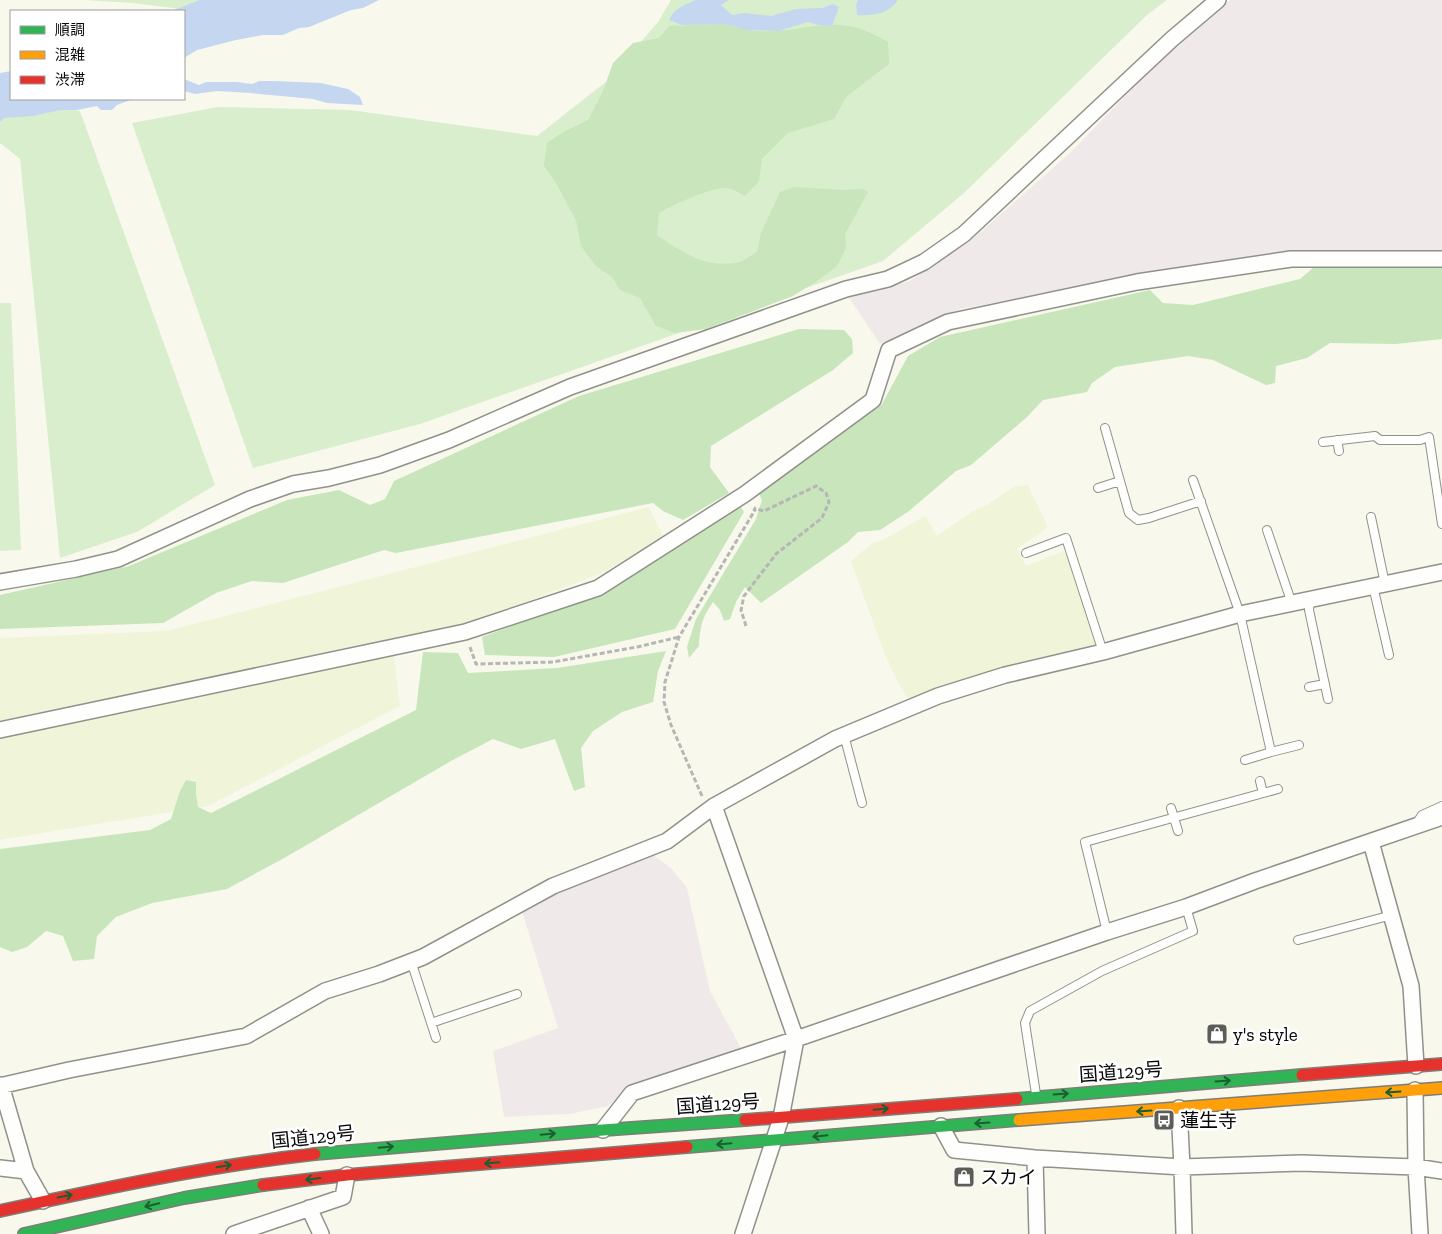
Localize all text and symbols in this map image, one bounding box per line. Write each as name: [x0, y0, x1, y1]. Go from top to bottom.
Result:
legend: [10, 10, 185, 100]
text: 順調: [55, 21, 85, 39]
text: 混雑: [55, 46, 85, 64]
text: 渋滞: [55, 71, 85, 89]
shop icon: y's style: [1205, 1022, 1229, 1046]
place label: y's style: [1233, 1023, 1298, 1046]
street label: 国道129号: [1078, 1058, 1164, 1086]
one-way arrow: [1214, 1077, 1230, 1086]
one-way arrow: [1386, 1087, 1402, 1096]
one-way arrow: [1052, 1089, 1068, 1099]
street label: 国道129号: [675, 1090, 761, 1118]
one-way arrow: [873, 1104, 889, 1114]
one-way arrow: [1136, 1106, 1152, 1115]
bus stop icon: 蓮生寺: [1152, 1108, 1176, 1132]
place label: 蓮生寺: [1180, 1109, 1237, 1132]
one-way arrow: [974, 1118, 990, 1128]
street label: 国道129号: [270, 1121, 356, 1153]
one-way arrow: [539, 1129, 555, 1139]
one-way arrow: [812, 1131, 828, 1141]
one-way arrow: [716, 1140, 732, 1149]
one-way arrow: [377, 1142, 393, 1152]
one-way arrow: [484, 1159, 500, 1168]
one-way arrow: [216, 1161, 232, 1171]
shop icon: スカイ: [952, 1165, 976, 1189]
place label: スカイ: [980, 1166, 1037, 1189]
one-way arrow: [305, 1174, 321, 1184]
one-way arrow: [56, 1191, 72, 1200]
one-way arrow: [145, 1201, 161, 1210]

